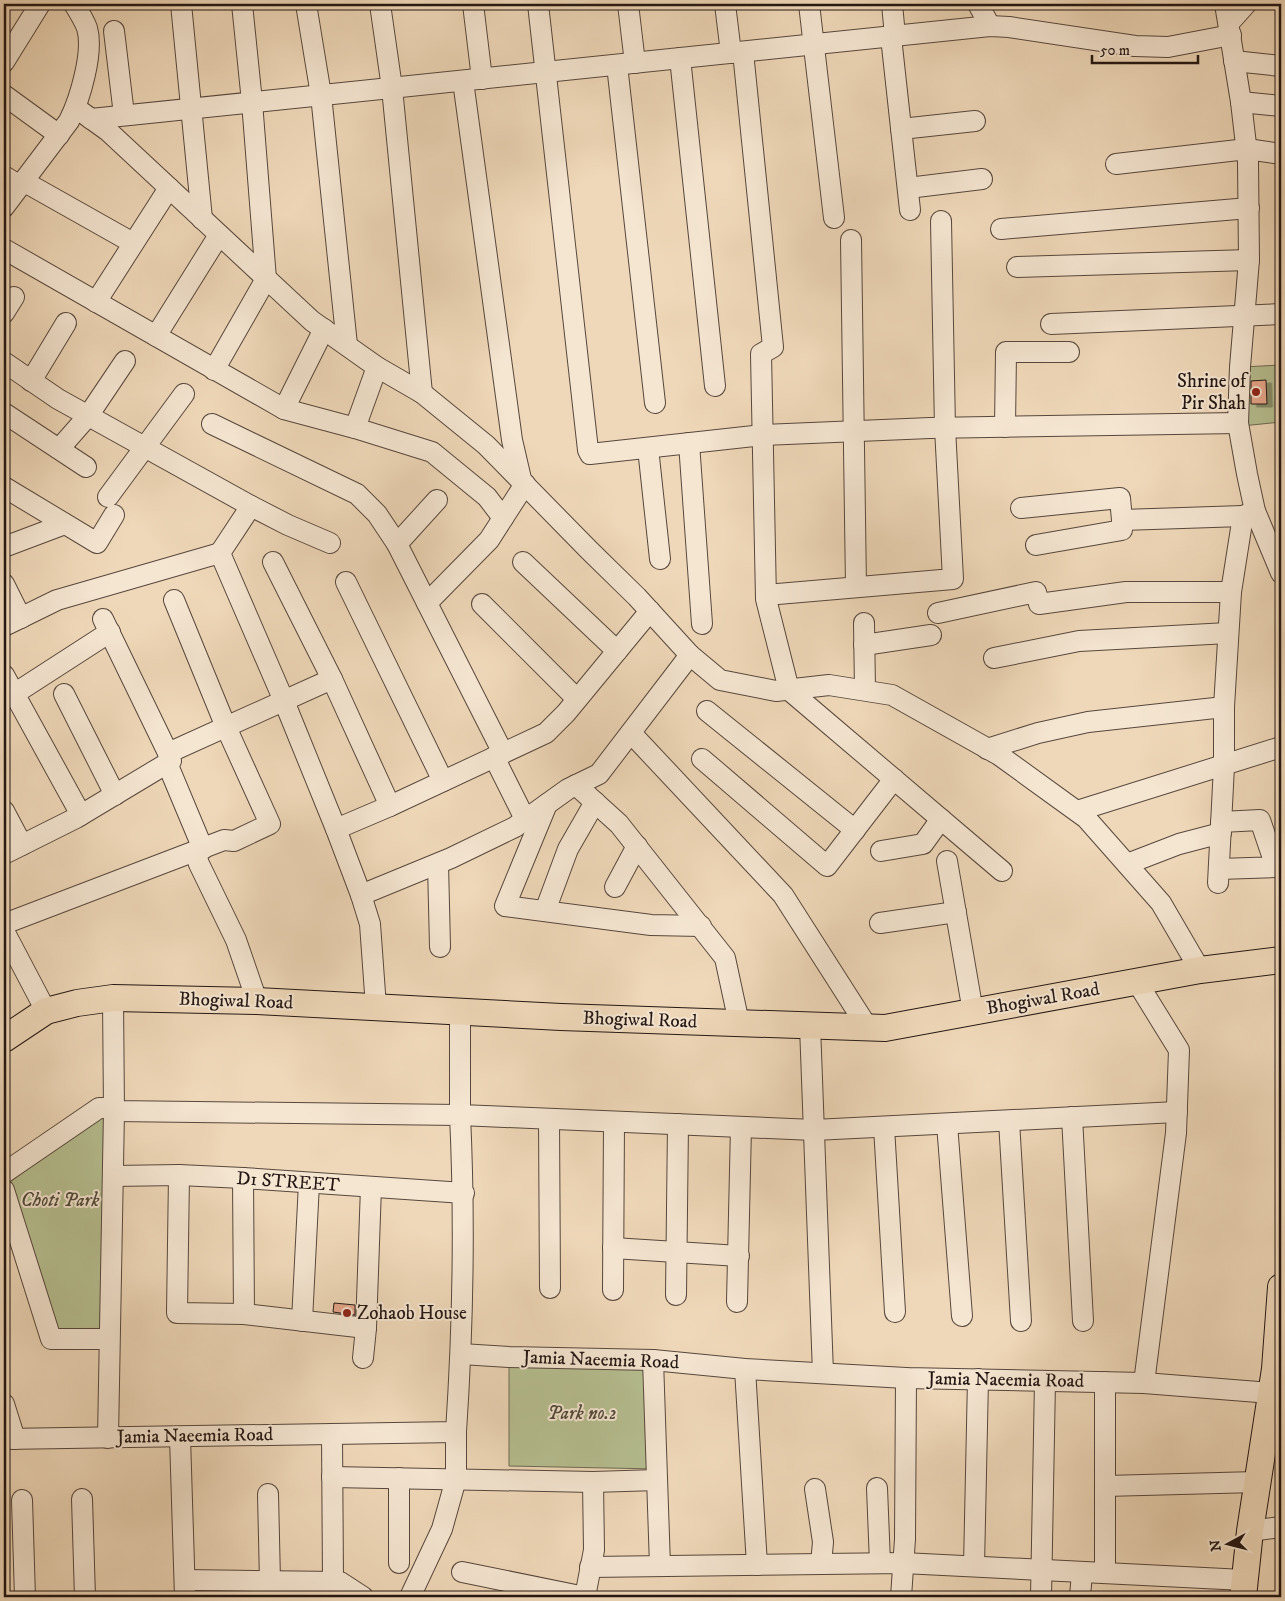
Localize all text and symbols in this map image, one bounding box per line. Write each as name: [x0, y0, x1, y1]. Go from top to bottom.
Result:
scale bar: [1092, 32, 1199, 64]
text: 50 m: [1100, 41, 1130, 60]
place label: Shrine of Pir Shah: [1177, 370, 1249, 415]
marker: Shrine of Pir Shah: [1250, 386, 1262, 398]
street label: Bhogiwal Road: [985, 978, 1102, 1020]
street label: Bhogiwal Road: [178, 988, 294, 1015]
street label: Bhogiwal Road: [582, 1007, 698, 1034]
street label: D1 STREET: [236, 1167, 341, 1197]
park label: Choti Park: [21, 1189, 99, 1212]
place label: Zohaob House: [357, 1302, 467, 1325]
marker: Zohaob House: [341, 1307, 353, 1319]
street label: Jamia Naeemia Road: [521, 1346, 680, 1374]
street label: Jamia Naeemia Road: [926, 1367, 1085, 1393]
park label: Park no.2: [548, 1402, 616, 1425]
street label: Jamia Naeemia Road: [115, 1423, 274, 1449]
north arrow: [1202, 1518, 1252, 1568]
text: N: [1206, 1538, 1226, 1552]

